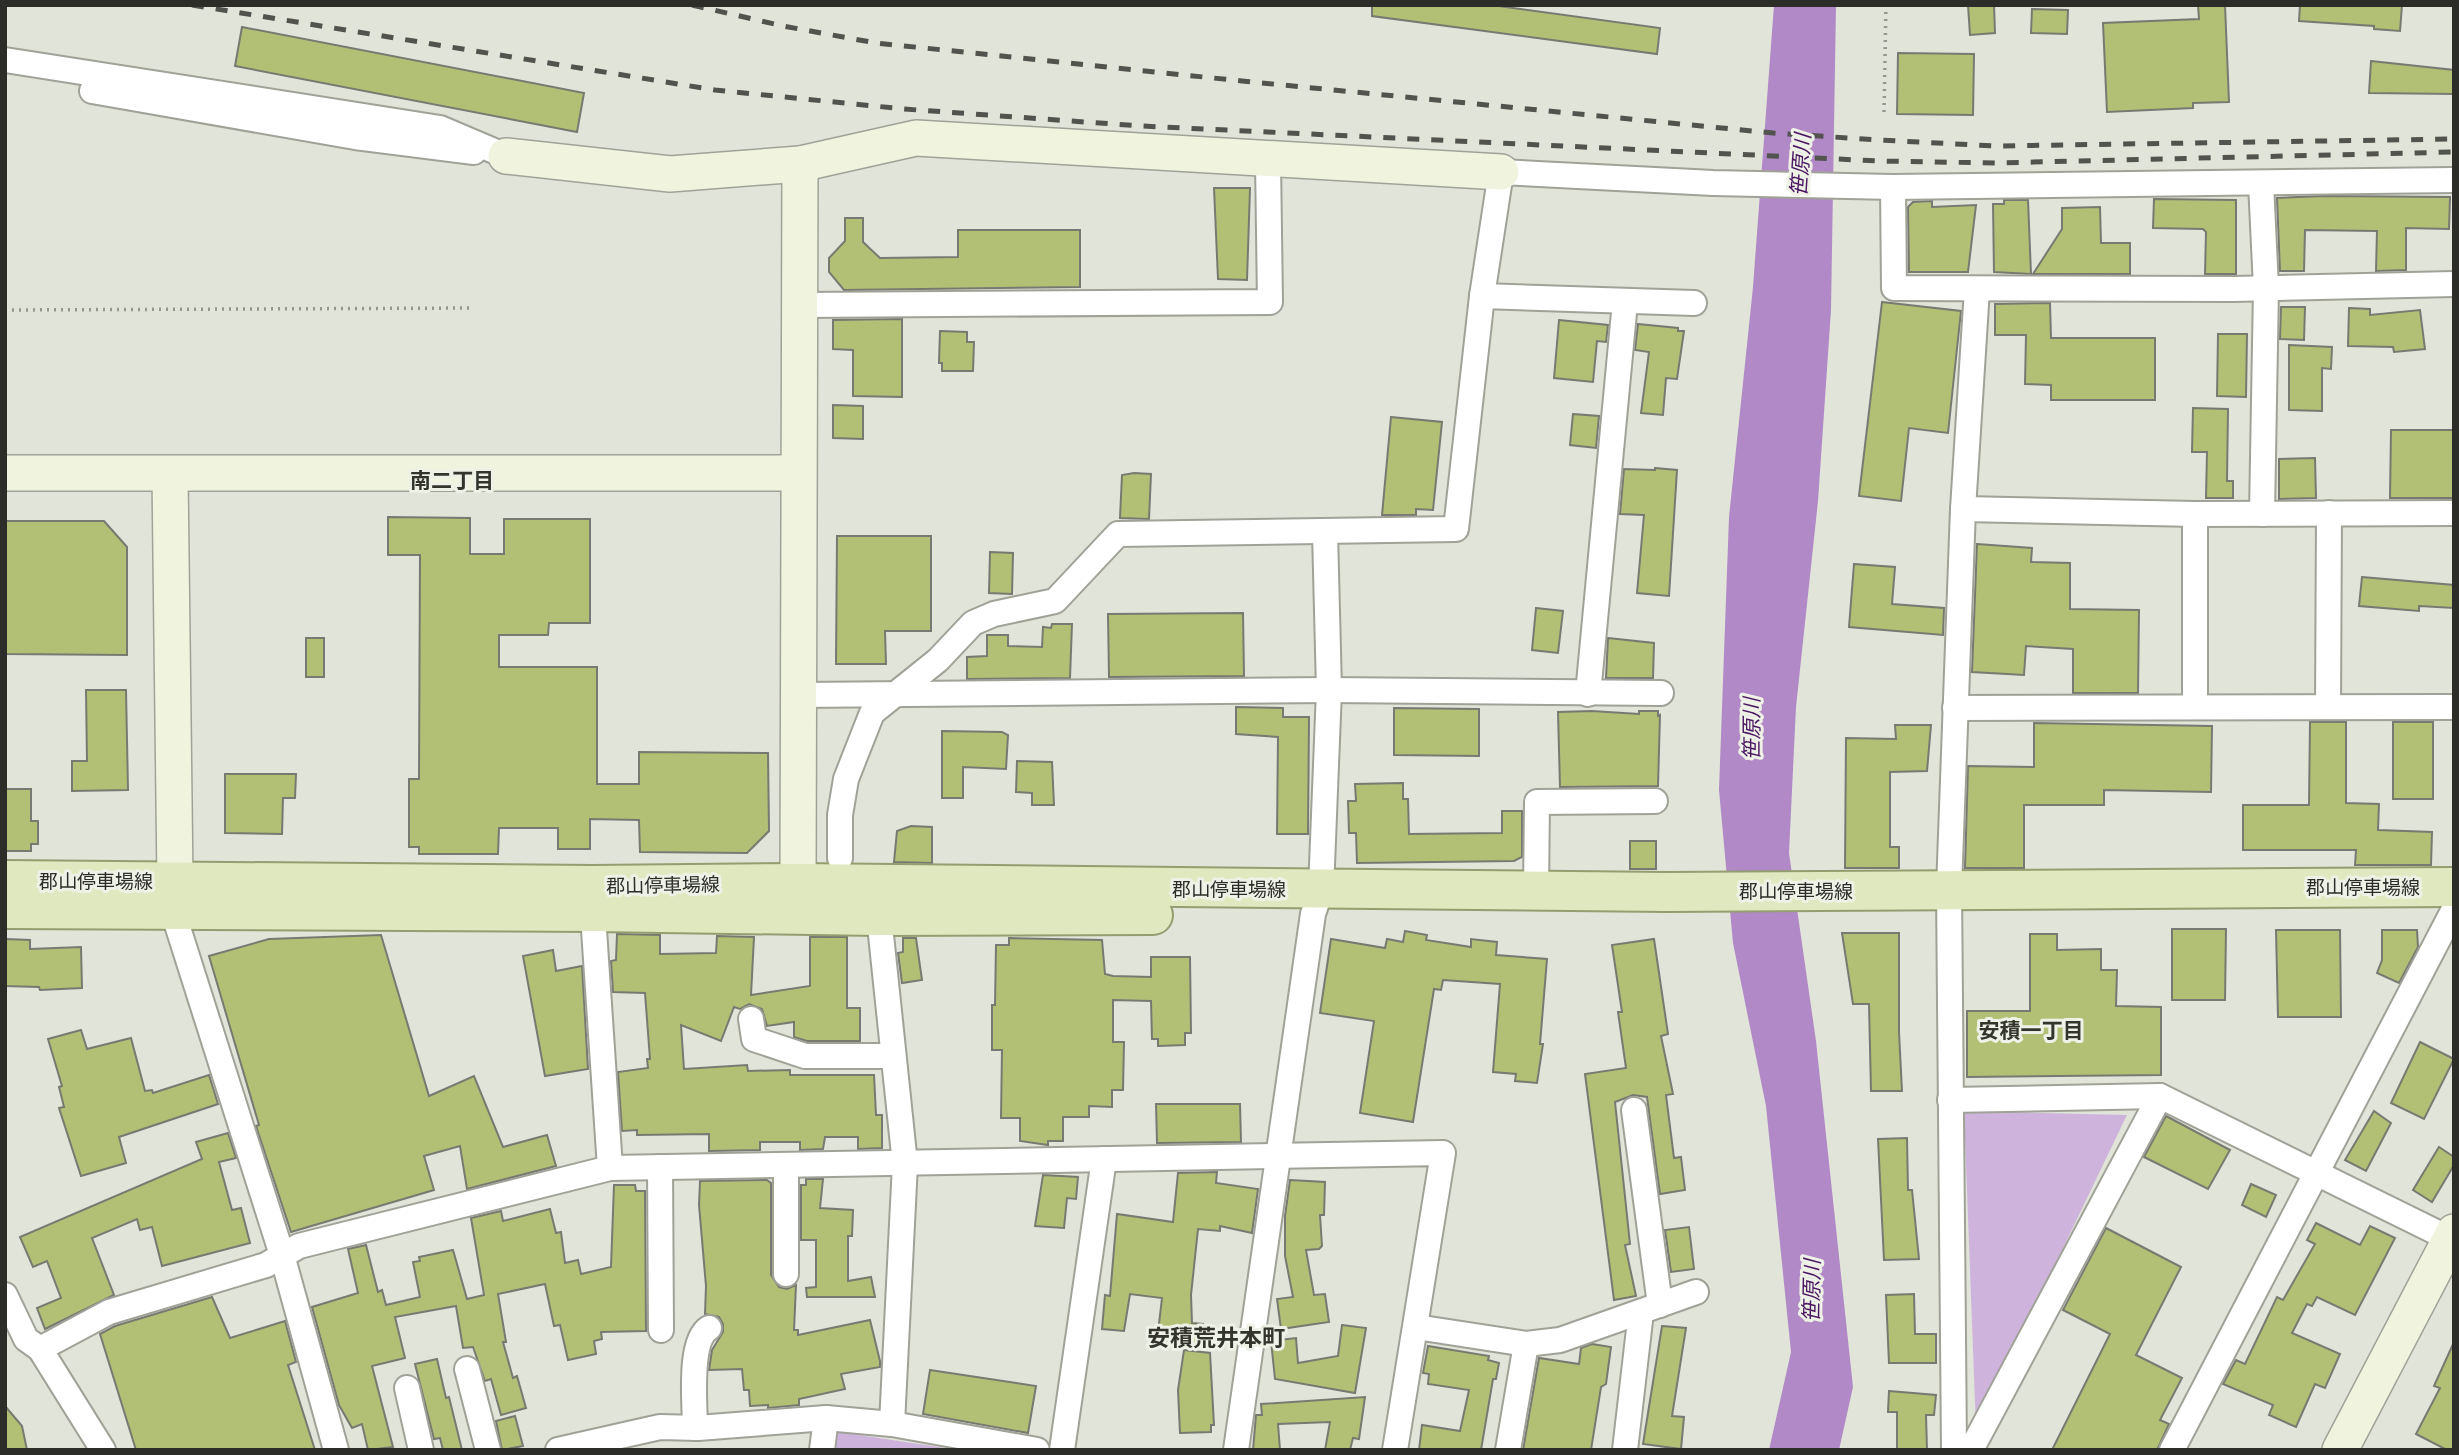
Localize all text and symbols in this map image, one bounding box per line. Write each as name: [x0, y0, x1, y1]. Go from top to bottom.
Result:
water label: 笹原川: [1784, 131, 1816, 197]
district label: 南二丁目: [410, 466, 494, 494]
water label: 笹原川: [1737, 696, 1765, 761]
street label: 郡山停車場線: [39, 869, 153, 893]
street label: 郡山停車場線: [606, 872, 720, 898]
street label: 郡山停車場線: [2306, 875, 2420, 899]
street label: 郡山停車場線: [1172, 877, 1286, 901]
street label: 郡山停車場線: [1739, 879, 1853, 903]
district label: 安積一丁目: [1979, 1016, 2084, 1044]
water label: 笹原川: [1796, 1257, 1826, 1323]
district label: 安積荒井本町: [1147, 1322, 1285, 1352]

